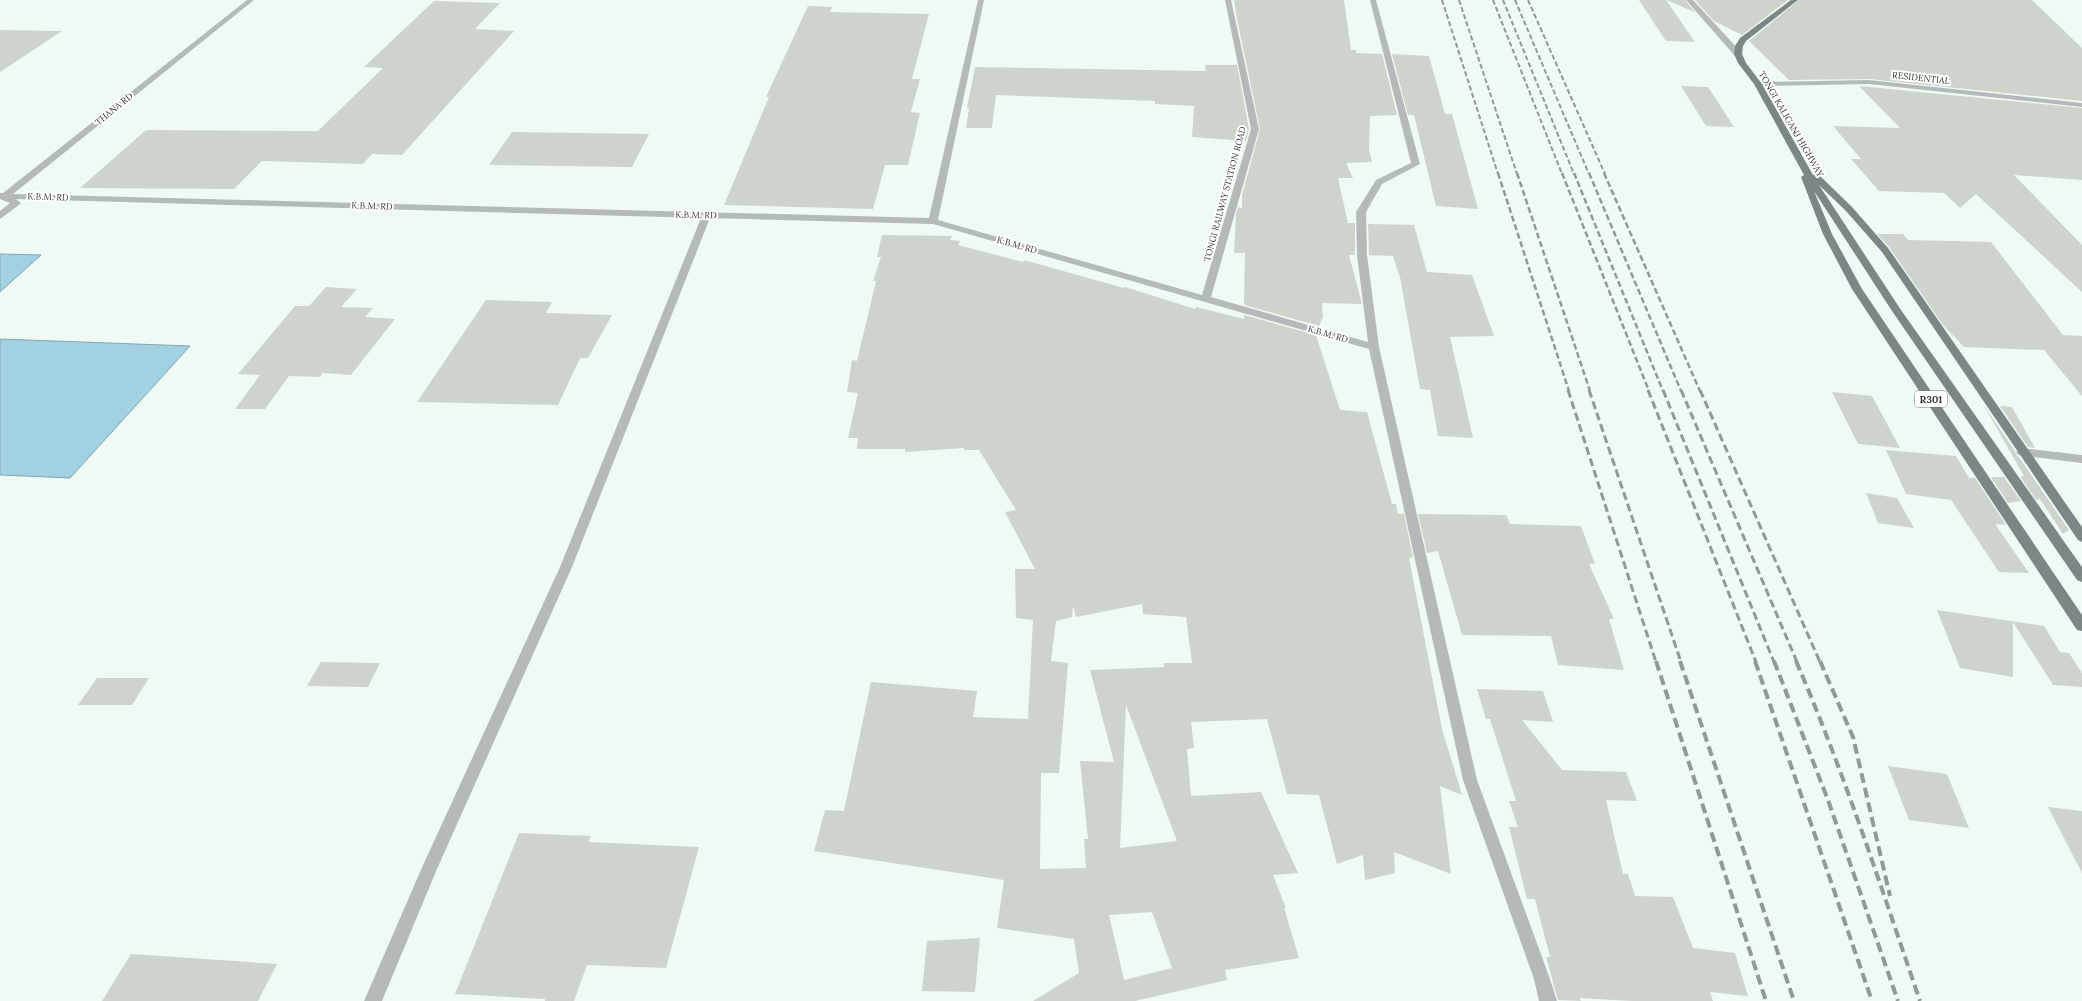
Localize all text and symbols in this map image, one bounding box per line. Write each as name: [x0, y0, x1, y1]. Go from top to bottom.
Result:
street label: TONGI KALIGANJ HIGHWAY: [1757, 69, 1826, 179]
street label: RESIDENTIAL: [1892, 69, 1951, 86]
street label: THANA RD: [92, 90, 135, 127]
street label: TONGI RAILWAY STATION ROAD: [1201, 125, 1248, 263]
street label: K.B.M. RD: [27, 190, 69, 203]
street label: K.B.M. RD: [351, 199, 393, 212]
street label: K.B.M. RD: [675, 209, 717, 220]
street label: K.B.M. RD: [996, 234, 1039, 256]
street label: K.B.M. RD: [1307, 323, 1350, 345]
road number: R301: [1915, 391, 1947, 407]

